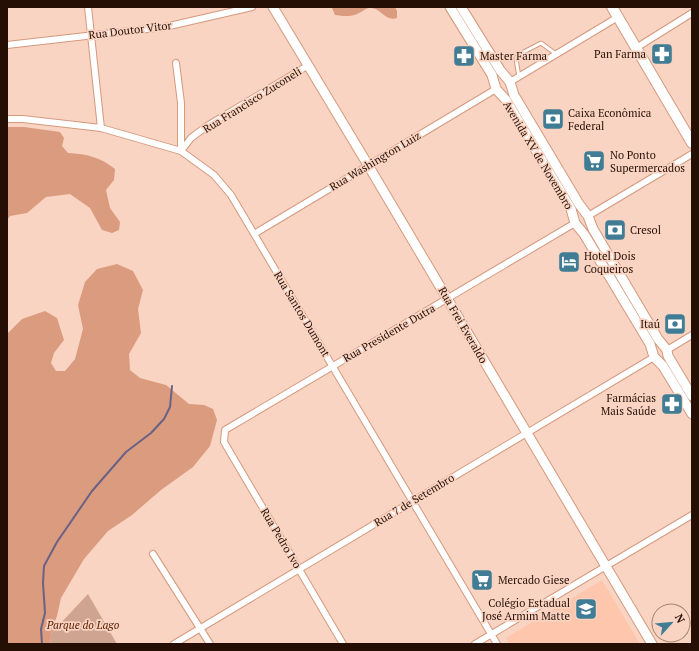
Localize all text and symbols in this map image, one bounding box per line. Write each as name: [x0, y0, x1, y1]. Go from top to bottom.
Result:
street label: Rua Doutor Vitor: [88, 18, 173, 42]
pharmacy icon: Pan Farma: [649, 41, 675, 67]
pharmacy icon: Master Farma: [451, 43, 477, 69]
place label: Pan Farma: [594, 47, 646, 61]
place label: Master Farma: [480, 49, 548, 63]
street label: Rua Francisco Zuconeli: [200, 64, 304, 136]
street label: Avenida XV de Novembro: [500, 98, 576, 212]
bank icon: Caixa Econômica Federal: [540, 106, 566, 132]
place label: Caixa Econômica Federal: [568, 106, 652, 133]
street label: Rua Washington Luiz: [327, 128, 423, 194]
supermarket icon: No Ponto Supermercados: [581, 148, 607, 174]
place label: No Ponto Supermercados: [610, 148, 685, 175]
bank icon: Cresol: [602, 217, 628, 243]
place label: Cresol: [630, 223, 661, 237]
hotel icon: Hotel Dois Coqueiros: [556, 249, 582, 275]
place label: Hotel Dois Coqueiros: [584, 249, 636, 276]
street label: Rua Santos Dumont: [271, 269, 333, 359]
street label: Rua Frei Everaldo: [435, 284, 491, 366]
street label: Rua Presidente Dutra: [340, 301, 438, 365]
bank icon: Itaú: [662, 311, 688, 337]
place label: Itaú: [640, 317, 661, 331]
place label: Farmácias Mais Saúde: [601, 391, 656, 418]
pharmacy icon: Farmácias Mais Saúde: [659, 391, 685, 417]
street label: Rua 7 de Setembro: [371, 471, 457, 529]
street label: Rua Pedro Ivo: [258, 505, 304, 571]
supermarket icon: Mercado Giese: [469, 567, 495, 593]
place label: Mercado Giese: [498, 573, 570, 587]
place label: Colégio Estadual José Armim Matte: [482, 596, 570, 623]
school or university icon: Colégio Estadual José Armim Matte: [573, 596, 599, 622]
north arrow: [651, 603, 691, 643]
text: N: [672, 612, 688, 626]
park label: Parque do Lago: [46, 618, 120, 632]

